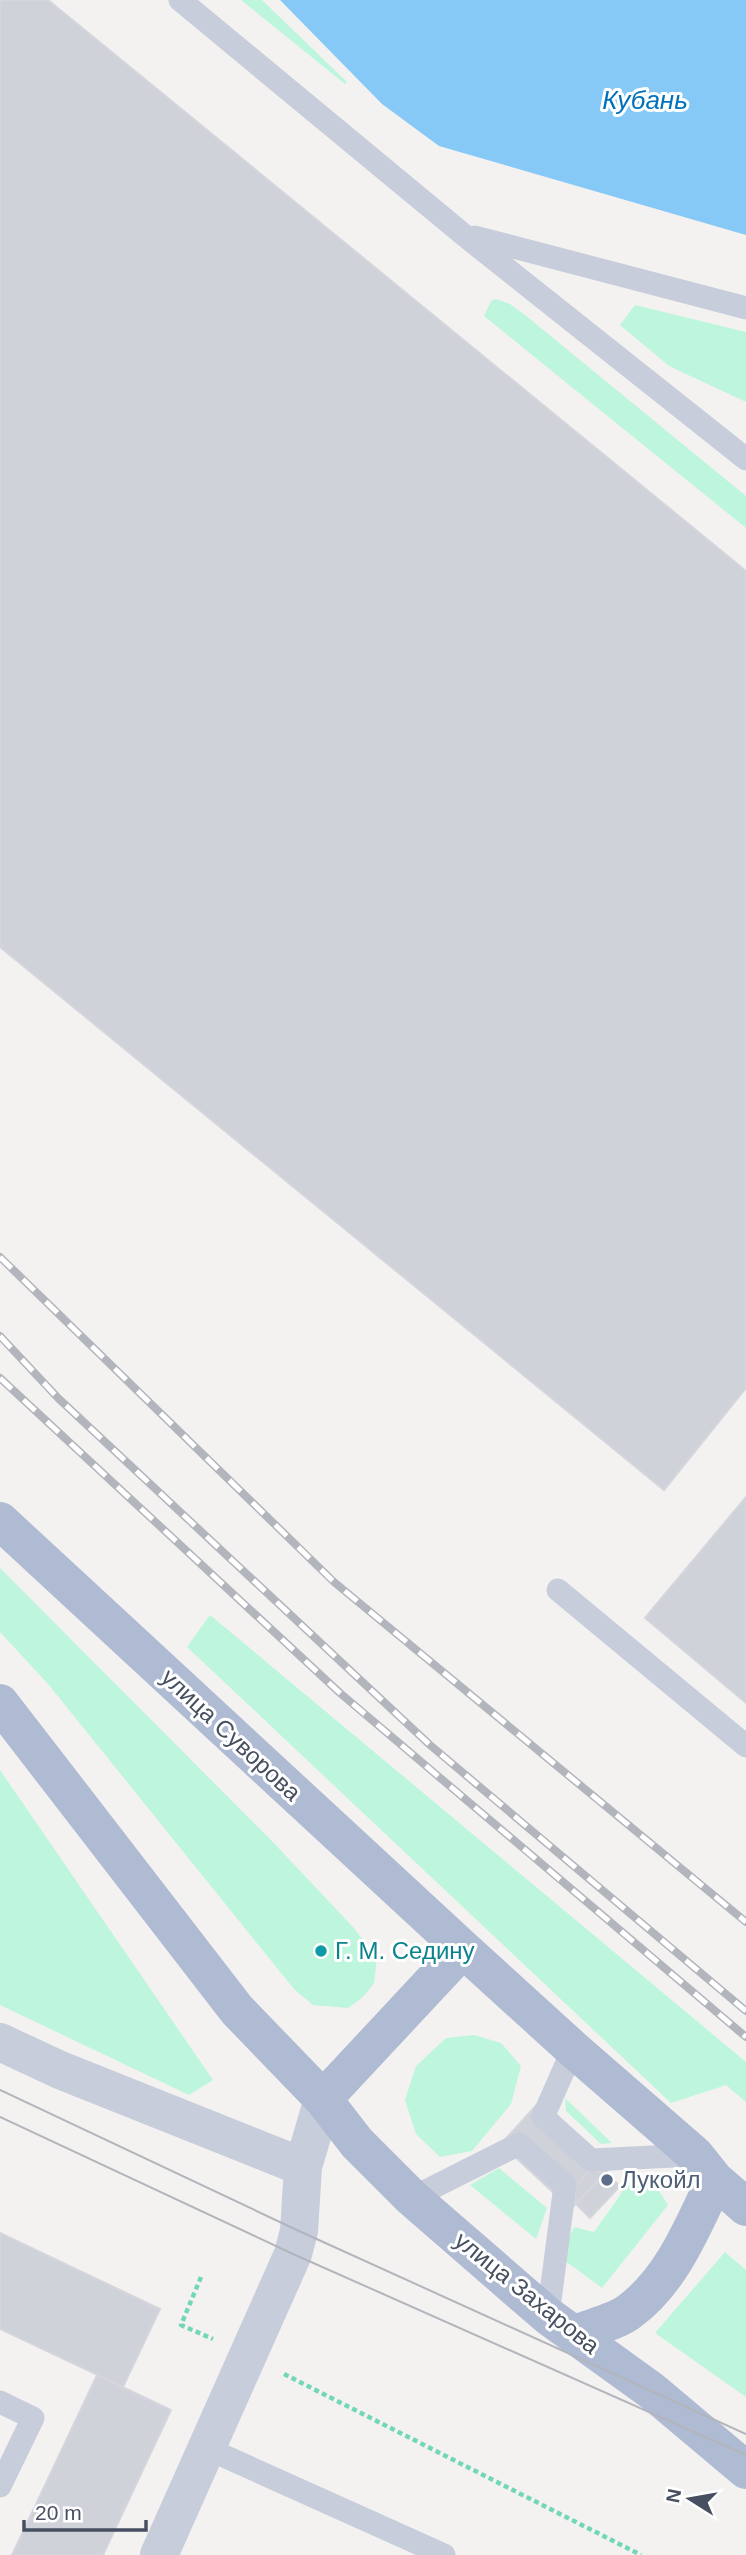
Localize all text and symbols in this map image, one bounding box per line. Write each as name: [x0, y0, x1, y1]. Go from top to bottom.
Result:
water label: Кубань: [602, 85, 688, 115]
street label: улица Суворова: [156, 1663, 307, 1806]
place label: Г. М. Седину: [335, 1937, 475, 1964]
marker: Г. М. Седину: [313, 1943, 329, 1959]
place label: Лукойл: [621, 2166, 701, 2193]
marker: Лукойл: [599, 2172, 615, 2188]
street label: улица Захарова: [450, 2226, 606, 2360]
north arrow: [655, 2464, 725, 2534]
text: N: [662, 2487, 685, 2505]
scale bar: [24, 2488, 147, 2532]
text: 20 m: [35, 2501, 82, 2524]

